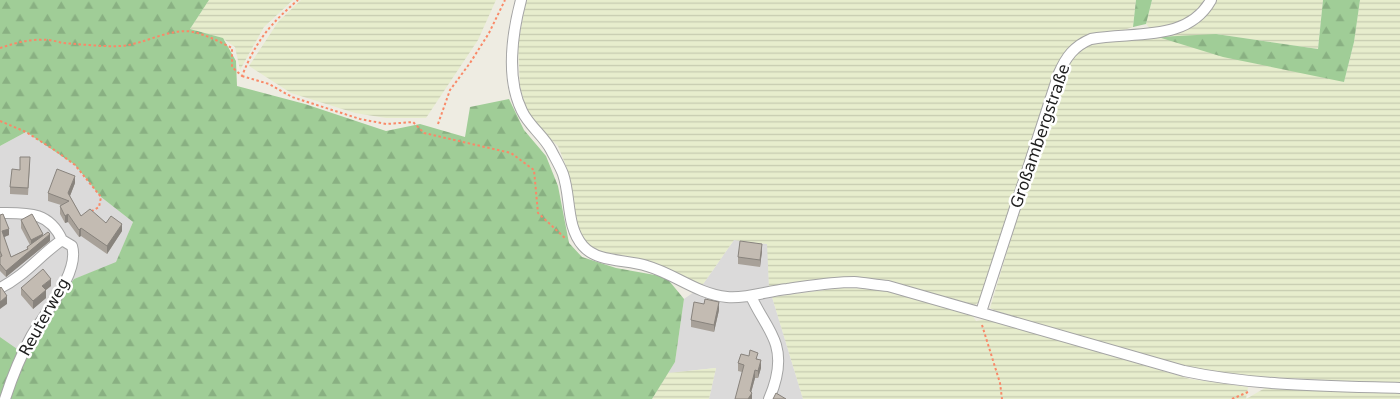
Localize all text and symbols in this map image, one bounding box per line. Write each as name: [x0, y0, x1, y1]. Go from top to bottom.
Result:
street label: Großambergstraße: [1006, 61, 1074, 211]
street label: Reuterweg: [15, 275, 73, 359]

